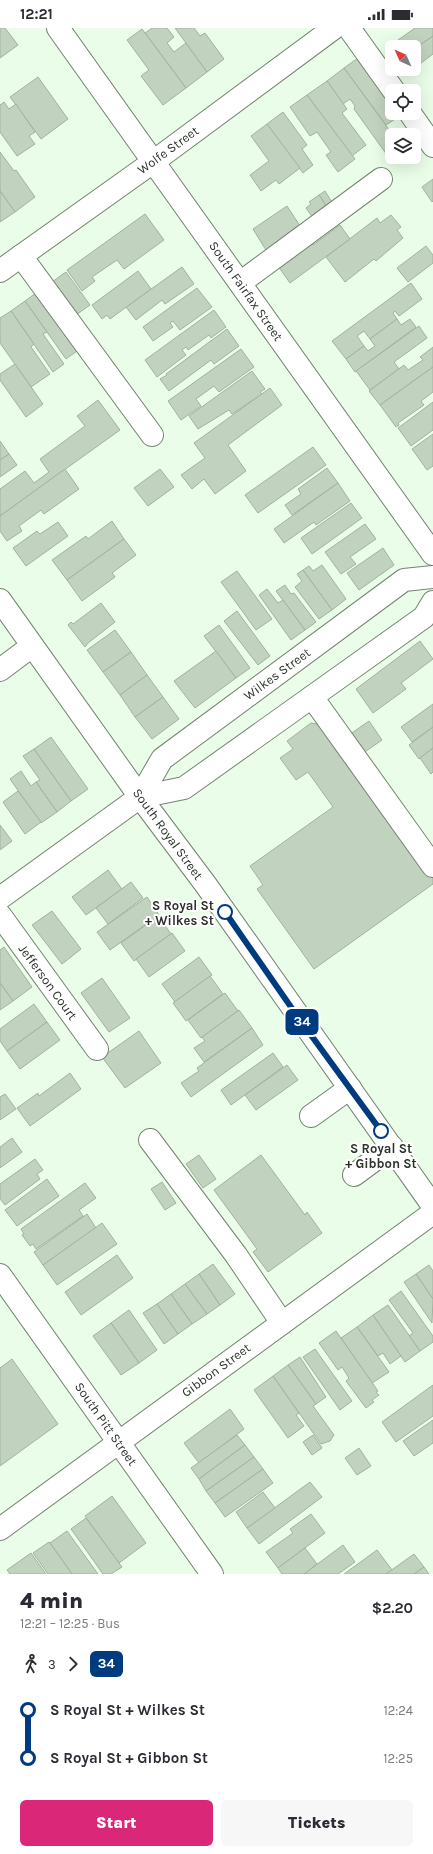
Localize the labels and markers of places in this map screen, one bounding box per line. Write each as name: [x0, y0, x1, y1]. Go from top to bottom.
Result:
place label: S Royal St + Wilkes St: [145, 898, 214, 928]
marker: S Royal St + Wilkes St: [217, 904, 233, 920]
marker: S Royal St + Gibbon St: [373, 1123, 389, 1139]
place label: S Royal St + Gibbon St: [345, 1141, 417, 1171]

